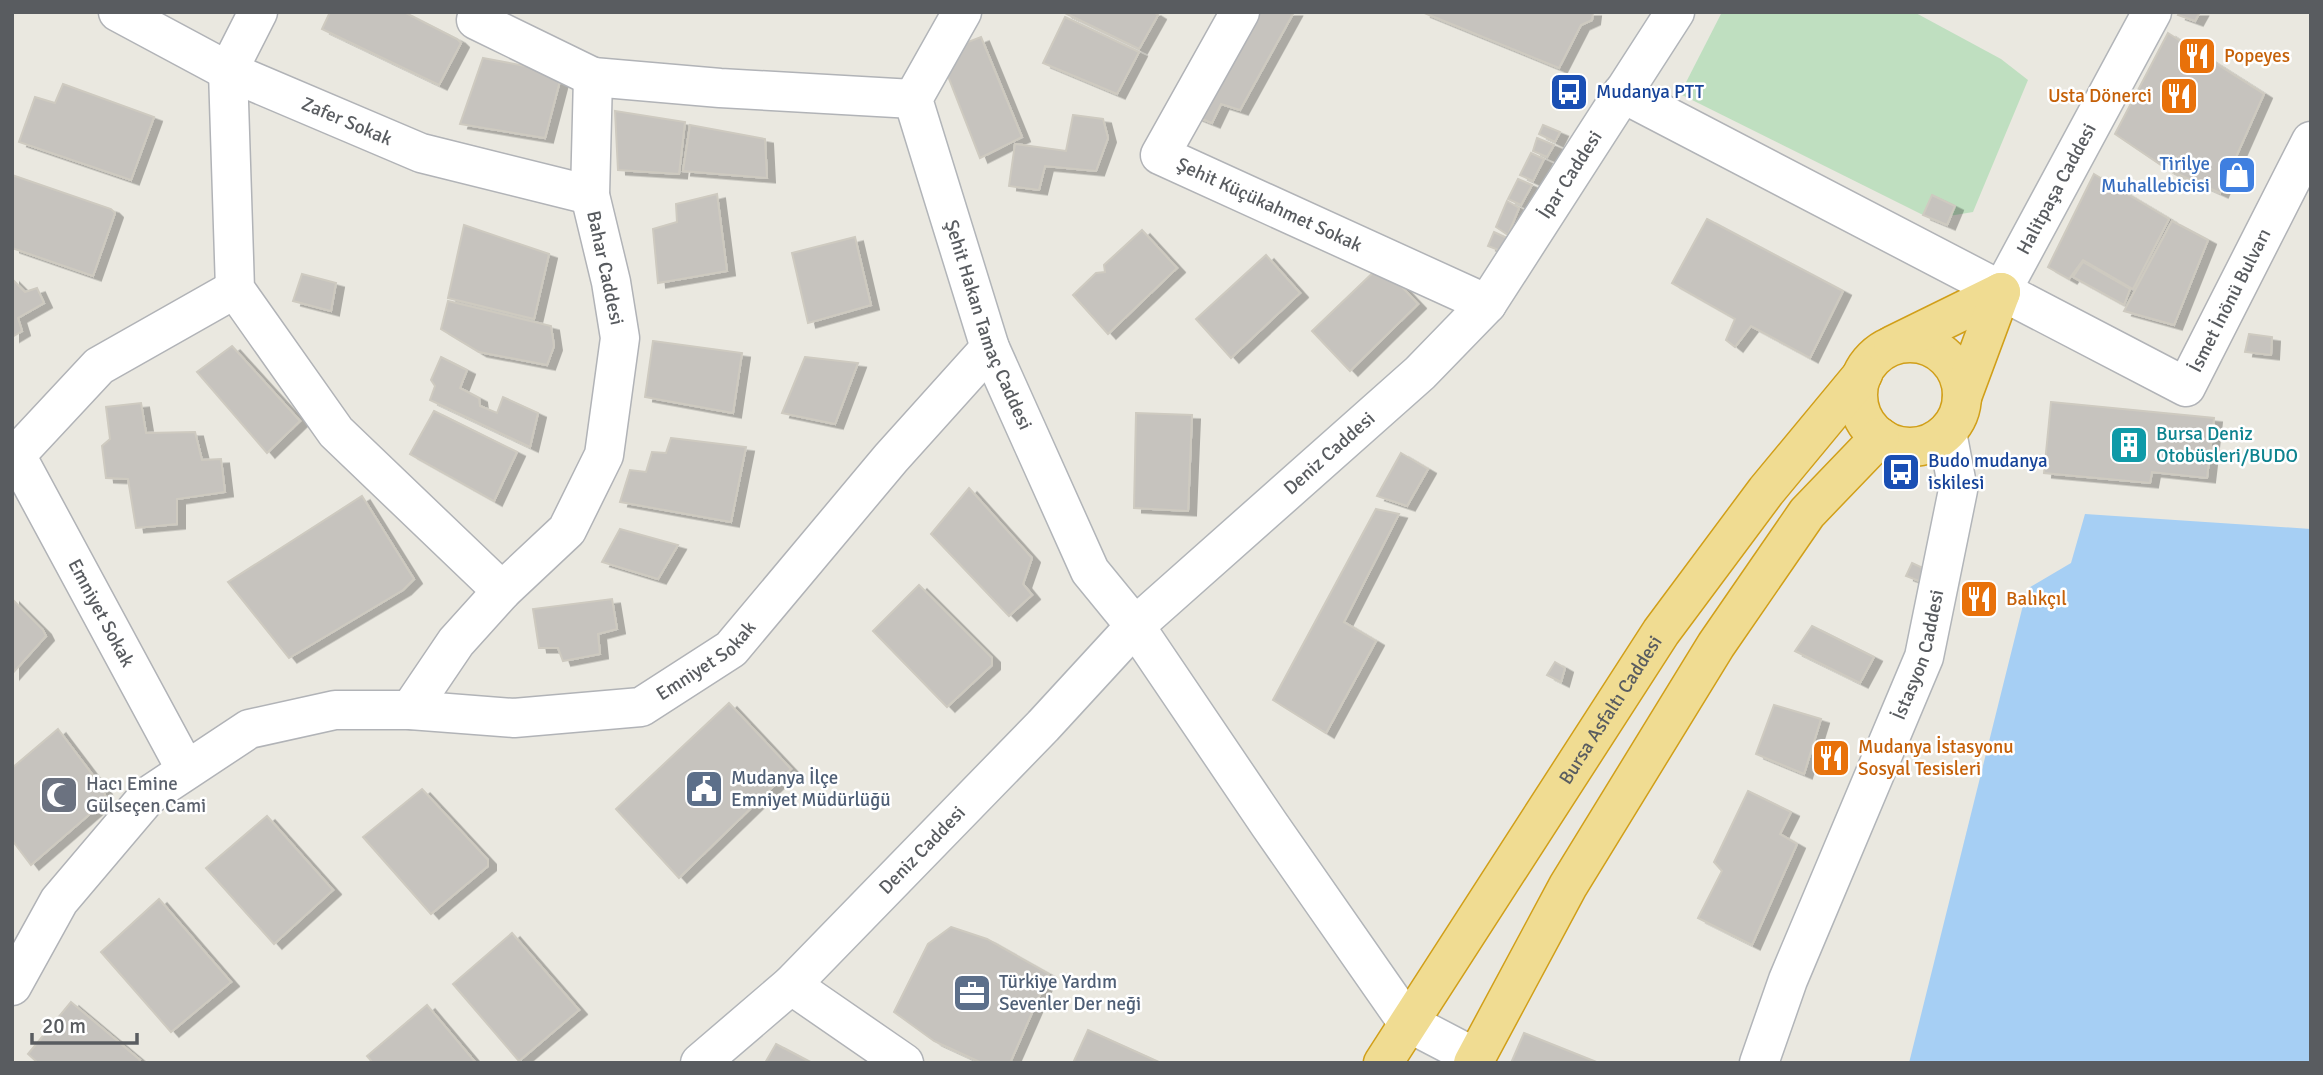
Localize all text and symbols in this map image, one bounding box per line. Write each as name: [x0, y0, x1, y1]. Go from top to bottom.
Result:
restaurant icon: Popeyes: [2176, 35, 2218, 77]
place label: Popeyes: [2224, 44, 2290, 68]
bus stop icon: Mudanya PTT: [1548, 71, 1590, 113]
restaurant icon: Usta Dönerci: [2158, 75, 2200, 117]
place label: Mudanya PTT: [1596, 80, 1705, 104]
place label: Usta Dönerci: [2048, 84, 2152, 108]
street label: Zafer Sokak: [298, 92, 396, 152]
street label: Halitpaşa Caddesi: [2011, 119, 2102, 259]
street label: İpar Caddesi: [1533, 126, 1607, 224]
street label: Şehit Küçükahmet Sokak: [1173, 152, 1366, 258]
place label: Tirilye Muhallebicisi: [2101, 152, 2210, 198]
shop icon: Tirilye Muhallebicisi: [2216, 154, 2258, 196]
street label: Bahar Caddesi: [581, 209, 629, 327]
street label: Şehit Hakan Tamaç Caddesi: [939, 217, 1037, 434]
street label: İsmet İnönü Bulvarı: [2183, 225, 2276, 377]
street label: Deniz Caddesi: [1279, 407, 1380, 500]
place label: Bursa Deniz Otobüsleri/BUDO: [2156, 422, 2298, 468]
building icon: Bursa Deniz Otobüsleri/BUDO: [2108, 424, 2150, 466]
place label: Budo mudanya iskilesi: [1928, 449, 2048, 495]
bus stop icon: Budo mudanya iskilesi: [1880, 451, 1922, 493]
street label: Emniyet Sokak: [62, 555, 140, 672]
restaurant icon: Balıkçıl: [1958, 578, 2000, 620]
street label: İstasyon Caddesi: [1887, 587, 1949, 724]
place label: Balıkçıl: [2006, 587, 2067, 611]
street label: Emniyet Sokak: [652, 616, 762, 706]
street label: Bursa Asfaltı Caddesi: [1554, 631, 1668, 789]
place label: Mudanya İstasyonu Sosyal Tesisleri: [1858, 735, 2014, 781]
restaurant icon: Mudanya İstasyonu Sosyal Tesisleri: [1810, 737, 1852, 779]
place label: Mudanya İlçe Emniyet Müdürlüğü: [731, 766, 891, 812]
public building icon: Mudanya İlçe Emniyet Müdürlüğü: [683, 768, 725, 810]
place label: Hacı Emine Gülseçen Cami: [86, 772, 206, 818]
mosque icon: Hacı Emine Gülseçen Cami: [38, 774, 80, 816]
street label: Deniz Caddesi: [874, 801, 971, 899]
place label: Türkiye Yardım Sevenler Der neği: [999, 970, 1141, 1016]
office icon: Türkiye Yardım Sevenler Der neği: [951, 972, 993, 1014]
scale bar: [32, 1002, 136, 1046]
text: 20 m: [42, 1013, 86, 1039]

